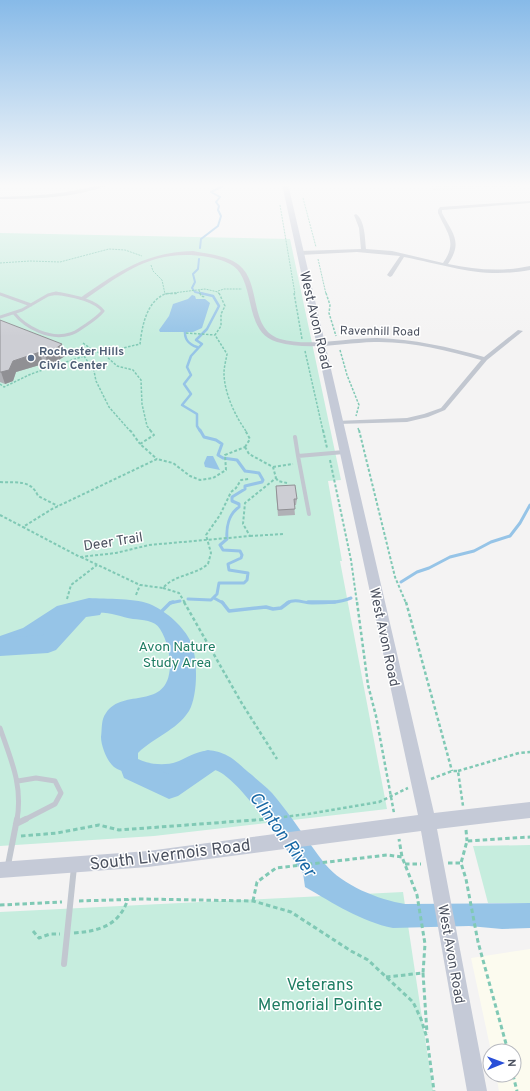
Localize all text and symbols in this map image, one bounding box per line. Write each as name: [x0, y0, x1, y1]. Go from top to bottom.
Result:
street label: West Avon Road: [295, 269, 334, 371]
street label: Ravenhill Road: [340, 323, 420, 341]
place label: Rochester Hills Civic Center: [39, 344, 124, 374]
marker: Rochester Hills Civic Center: [26, 353, 36, 363]
street label: Deer Trail: [82, 529, 144, 556]
street label: West Avon Road: [365, 586, 402, 688]
park label: Avon Nature Study Area: [138, 639, 216, 672]
water label: Clinton River: [243, 788, 322, 884]
street label: South Livernois Road: [89, 835, 252, 877]
street label: West Avon Road: [433, 903, 468, 1005]
park label: Veterans Memorial Pointe: [258, 975, 382, 1017]
north arrow: [482, 1043, 522, 1083]
text: N: [504, 1059, 518, 1067]

